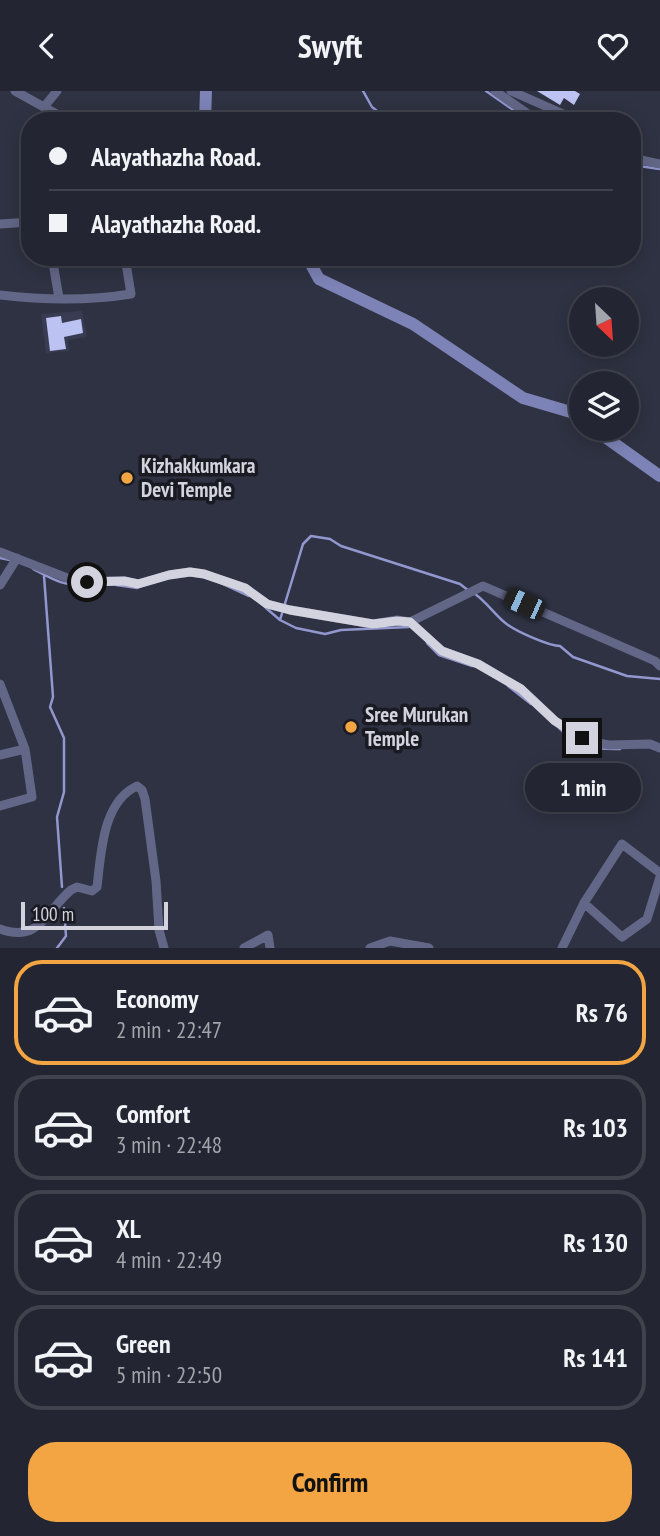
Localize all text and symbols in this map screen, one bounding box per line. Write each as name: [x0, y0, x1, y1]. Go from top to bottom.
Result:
text: Swyft: [298, 25, 362, 67]
icon: back: [28, 27, 66, 65]
icon: heart: [594, 27, 632, 65]
text: Alayathazha Road.: [91, 140, 261, 173]
text: Alayathazha Road.: [91, 207, 261, 240]
north arrow: [569, 287, 639, 357]
map controls: [569, 287, 639, 441]
button: layers: [569, 371, 639, 441]
place label: Kizhakkumkara Devi Temple: [141, 452, 256, 503]
marker: Kizhakkumkara Devi Temple: [119, 470, 135, 486]
route start: [71, 566, 103, 598]
car: [501, 586, 548, 622]
place label: Sree Murukan Temple: [365, 701, 468, 752]
marker: Sree Murukan Temple: [343, 719, 359, 735]
route end: [566, 722, 598, 754]
callout: 1 min: [524, 763, 640, 811]
text: 1 min: [560, 773, 606, 802]
scale bar: [21, 899, 168, 931]
text: 100 m: [32, 902, 74, 926]
icon: car: [32, 981, 95, 1044]
text: Economy: [116, 982, 198, 1015]
text: Rs 76: [576, 996, 628, 1029]
text: 2 min · 22:47: [116, 1015, 222, 1044]
icon: car: [32, 1096, 95, 1159]
text: Comfort: [116, 1097, 190, 1130]
text: Rs 103: [563, 1111, 628, 1144]
text: 3 min · 22:48: [116, 1130, 222, 1159]
icon: car: [32, 1211, 95, 1274]
text: XL: [116, 1212, 141, 1245]
text: Rs 130: [563, 1226, 628, 1259]
text: 4 min · 22:49: [116, 1245, 222, 1274]
icon: car: [32, 1326, 95, 1389]
text: Green: [116, 1327, 171, 1360]
text: Rs 141: [563, 1341, 628, 1374]
text: 5 min · 22:50: [116, 1360, 222, 1389]
button: Confirm: [28, 1442, 632, 1522]

